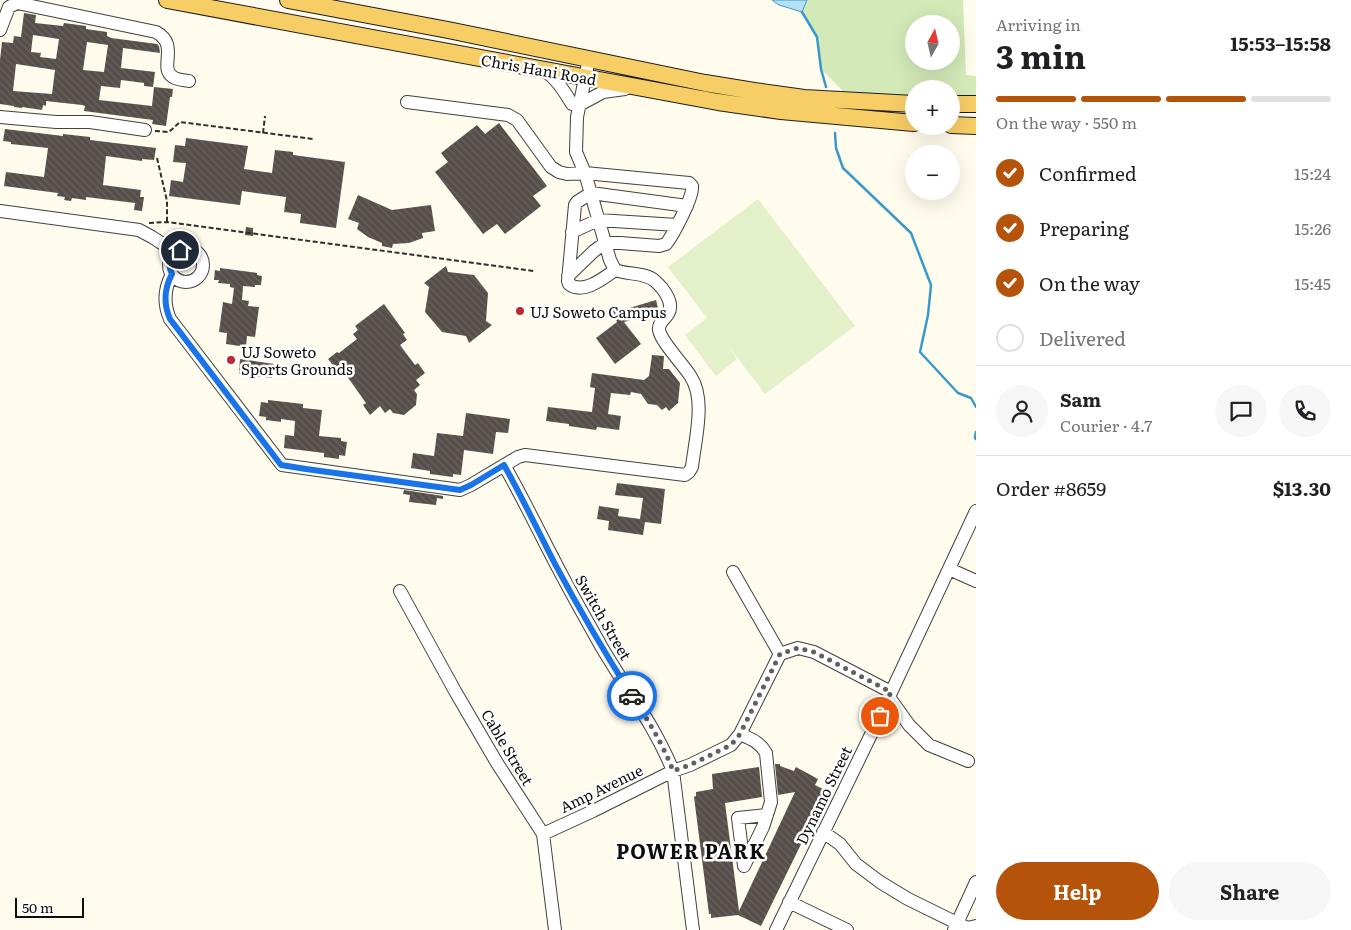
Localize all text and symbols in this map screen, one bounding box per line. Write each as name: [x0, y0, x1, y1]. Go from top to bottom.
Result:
text: Arriving in: [996, 12, 1081, 36]
north arrow: [905, 15, 960, 70]
map controls: [905, 15, 960, 200]
text: 15:53–15:58: [1230, 29, 1331, 57]
text: 3 min: [996, 31, 1086, 79]
street label: Chris Hani Road: [479, 48, 599, 90]
button: +: [905, 80, 960, 135]
text: On the way · 550 m: [996, 110, 1137, 134]
button: −: [905, 145, 960, 200]
icon: check: [996, 159, 1024, 187]
text: Confirmed: [1039, 159, 1137, 187]
text: 15:24: [1294, 161, 1331, 185]
icon: check: [996, 214, 1024, 242]
text: Preparing: [1039, 214, 1129, 242]
text: 15:26: [1294, 216, 1331, 240]
pin: [159, 229, 201, 271]
icon: home: [166, 236, 194, 264]
icon: check: [996, 269, 1024, 297]
text: On the way: [1039, 269, 1140, 297]
text: 15:45: [1294, 271, 1331, 295]
place label: UJ Soweto Campus: [530, 300, 667, 323]
marker: UJ Soweto Campus: [514, 305, 526, 317]
text: Delivered: [1039, 324, 1126, 352]
place label: UJ Soweto Sports Grounds: [241, 340, 353, 380]
marker: UJ Soweto Sports Grounds: [225, 354, 237, 366]
button: person: [996, 385, 1048, 437]
text: Sam: [1060, 385, 1101, 413]
button: chat: [1215, 385, 1267, 437]
button: phone: [1279, 385, 1331, 437]
text: Courier · 4.7: [1060, 413, 1152, 437]
text: Order #8659: [996, 474, 1106, 502]
text: $13.30: [1273, 474, 1331, 502]
street label: Switch Street: [570, 570, 638, 664]
courier: [607, 671, 657, 721]
icon: car: [618, 682, 646, 710]
pin: [859, 695, 901, 737]
icon: bag: [866, 702, 894, 730]
street label: Cable Street: [476, 704, 540, 790]
street label: Dynamo Street: [789, 742, 857, 848]
street label: Amp Avenue: [555, 758, 647, 818]
district label: POWER PARK: [616, 835, 766, 865]
button: Help: [996, 862, 1159, 920]
button: Share: [1169, 862, 1331, 920]
scale bar: [15, 895, 84, 918]
text: 50 m: [22, 897, 54, 917]

